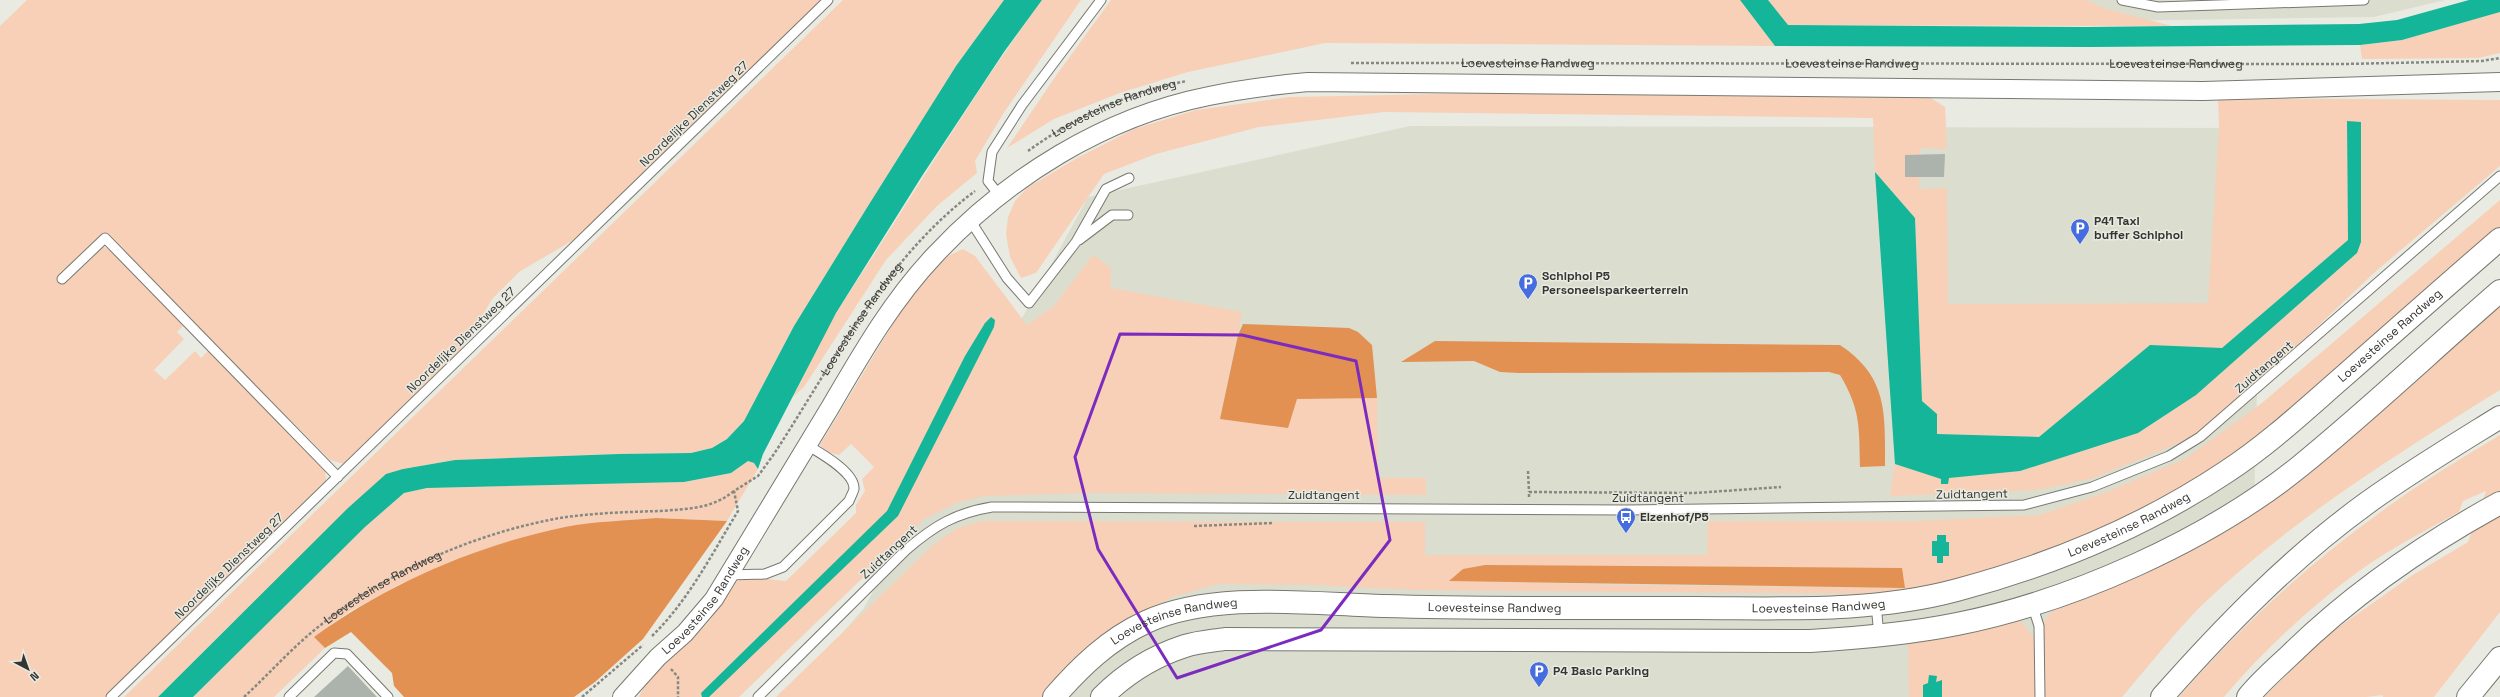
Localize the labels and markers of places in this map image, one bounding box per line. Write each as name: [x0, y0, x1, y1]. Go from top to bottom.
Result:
place label: P41 Taxi buffer Schiphol: [2094, 213, 2183, 243]
parking icon: P41 Taxi buffer Schiphol: [2069, 217, 2091, 245]
place label: Schiphol P5 Personeelsparkeerterrein: [1542, 268, 1688, 298]
parking icon: Schiphol P5 Personeelsparkeerterrein: [1517, 272, 1539, 300]
bus stop icon: Elzenhof/P5: [1615, 506, 1637, 534]
place label: Elzenhof/P5: [1640, 509, 1709, 525]
parking icon: P4 Basic Parking: [1528, 660, 1550, 688]
place label: P4 Basic Parking: [1553, 663, 1649, 679]

